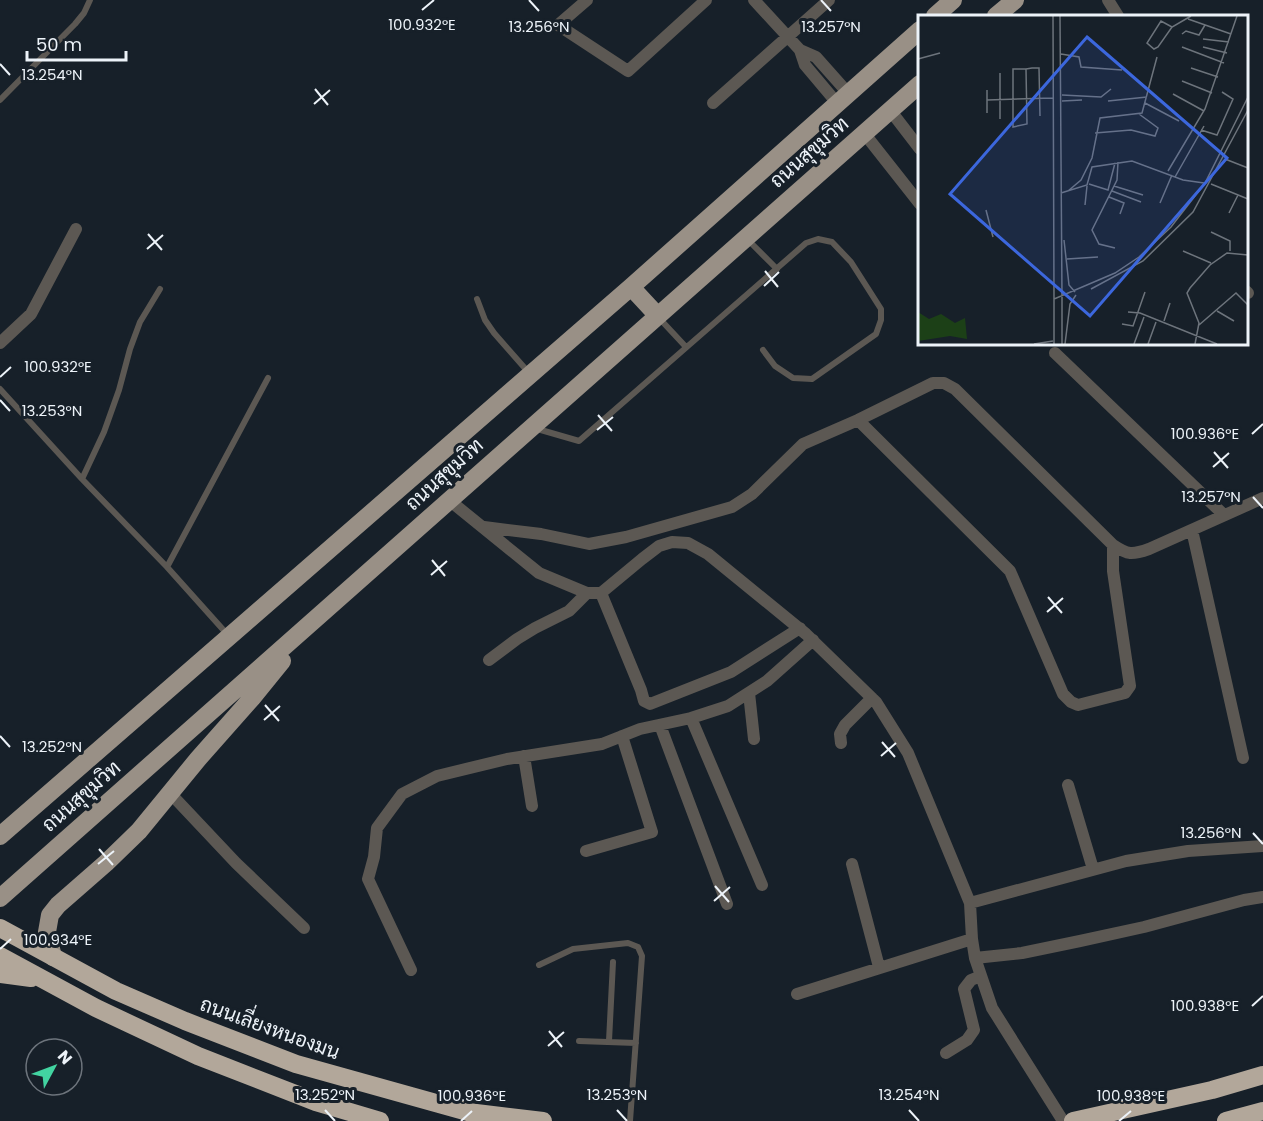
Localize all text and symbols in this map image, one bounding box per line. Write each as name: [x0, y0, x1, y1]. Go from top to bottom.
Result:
text: 100.932°E: [388, 14, 456, 35]
inset map: [918, 15, 1248, 345]
text: 13.256°N: [508, 16, 570, 37]
text: 13.257°N: [801, 16, 861, 37]
scale bar: [27, 24, 126, 62]
text: 50 m: [36, 32, 82, 57]
text: 13.254°N: [22, 64, 82, 85]
street label: ถนนสุขุมวิท: [763, 110, 855, 194]
text: 100.932°E: [24, 356, 92, 377]
text: 13.253°N: [22, 400, 82, 421]
text: 100.936°E: [1171, 423, 1239, 444]
street label: ถนนสุขุมวิท: [399, 431, 489, 517]
text: 13.257°N: [1181, 486, 1241, 507]
text: 13.252°N: [22, 736, 82, 757]
street label: ถนนสุขุมวิท: [35, 754, 127, 838]
text: 13.256°N: [1180, 822, 1242, 843]
text: 100.934°E: [24, 929, 92, 950]
street label: ถนนเลี่ยงหนองมน: [196, 987, 345, 1066]
text: 100.938°E: [1171, 995, 1239, 1016]
north arrow: [24, 1037, 84, 1097]
text: N: [52, 1045, 78, 1070]
text: 13.252°N: [295, 1084, 355, 1105]
text: 13.253°N: [587, 1084, 647, 1105]
text: 13.254°N: [879, 1084, 939, 1105]
text: 100.936°E: [438, 1085, 506, 1106]
text: 100.938°E: [1097, 1085, 1165, 1106]

